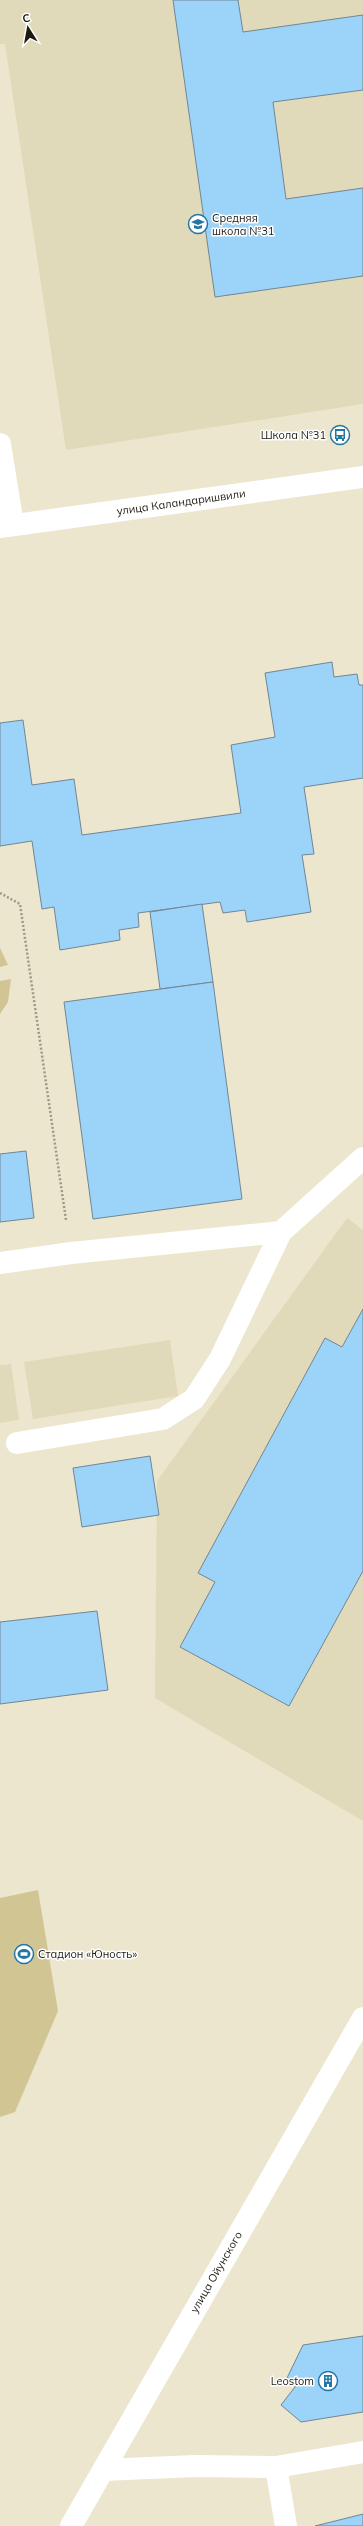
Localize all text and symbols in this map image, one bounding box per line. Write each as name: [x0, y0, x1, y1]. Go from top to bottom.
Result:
north arrow: [8, 8, 48, 48]
text: С: [21, 11, 32, 26]
place label: Средняя школа №31: [212, 211, 274, 238]
school or university icon: Средняя школа №31: [187, 213, 209, 235]
bus stop icon: Школа №31: [329, 424, 351, 446]
place label: Школа №31: [261, 428, 326, 442]
street label: улица Каландаришвили: [116, 486, 246, 518]
sports icon: Стадион «Юность»: [13, 1943, 35, 1965]
place label: Стадион «Юность»: [38, 1947, 137, 1961]
street label: улица Ойунского: [187, 2229, 245, 2315]
building icon: Leostom: [317, 2370, 339, 2392]
place label: Leostom: [271, 2374, 314, 2388]

